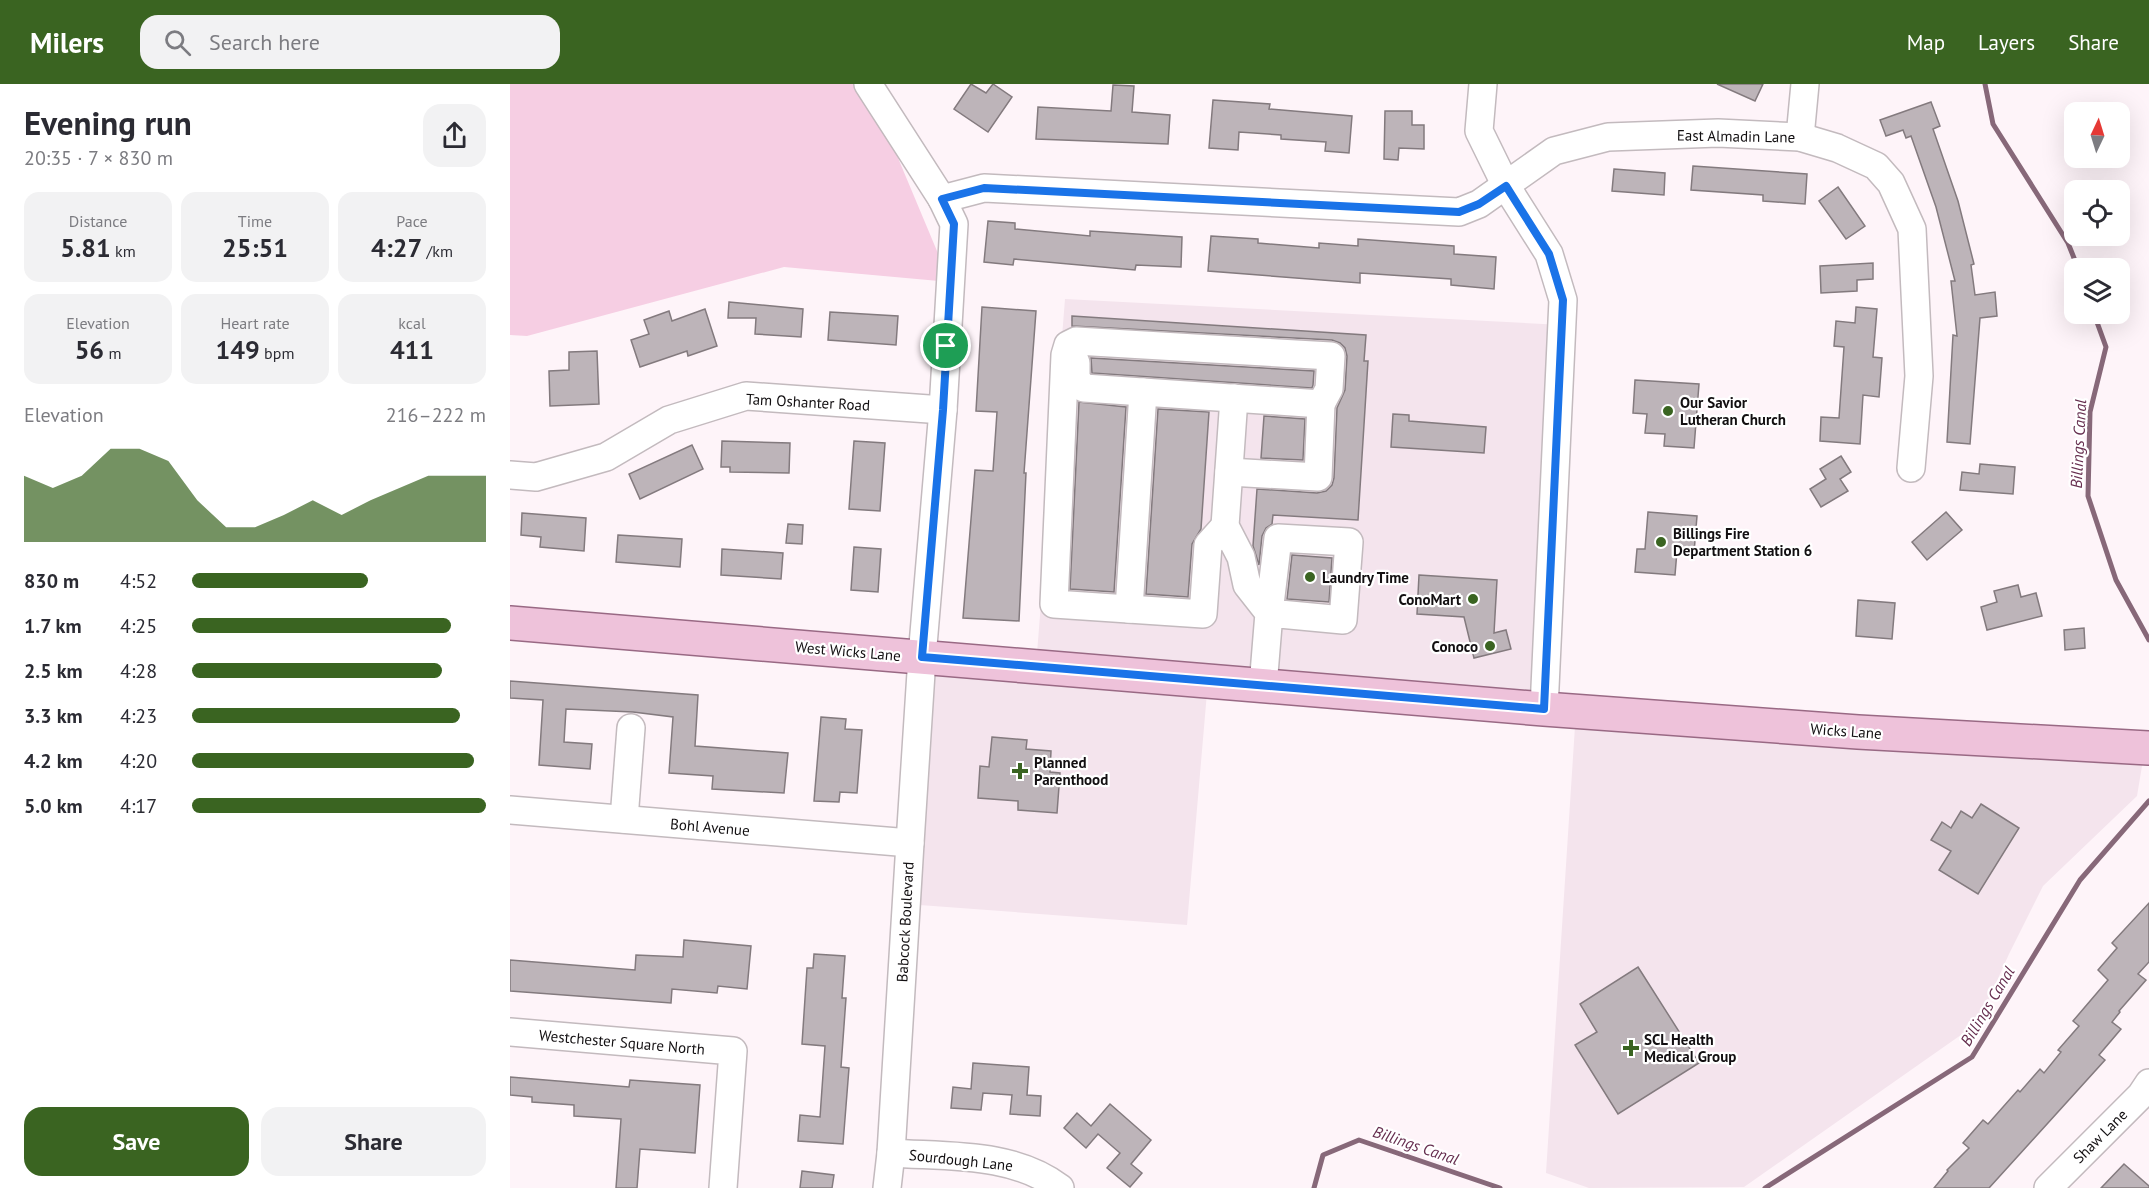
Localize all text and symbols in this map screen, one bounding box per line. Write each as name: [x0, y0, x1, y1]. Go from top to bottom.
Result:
search box: [140, 15, 560, 69]
text: Milers: [30, 24, 104, 61]
icon: search: [161, 26, 194, 59]
text: Search here: [209, 28, 320, 56]
text: Map: [1907, 29, 1945, 56]
text: Layers: [1978, 29, 2035, 56]
text: Share: [2068, 29, 2119, 56]
text: Evening run: [24, 101, 192, 144]
north arrow: [2064, 102, 2130, 168]
map controls: [2064, 102, 2130, 324]
button: share: [423, 104, 486, 167]
street label: East Almadin Lane: [1677, 125, 1795, 147]
text: 20:35 · 7 × 830 m: [24, 145, 173, 171]
button: locate: [2064, 180, 2130, 246]
text: Distance: [69, 211, 127, 231]
text: Time: [238, 211, 272, 231]
text: Pace: [396, 211, 428, 231]
text: 5.81: [60, 231, 111, 264]
text: 25:51: [222, 231, 288, 264]
text: 4:27: [371, 231, 422, 264]
text: km: [111, 241, 136, 261]
text: /km: [422, 241, 453, 261]
button: layers: [2064, 258, 2130, 324]
text: Elevation: [66, 313, 130, 333]
text: Heart rate: [220, 313, 290, 333]
text: kcal: [398, 313, 426, 333]
pin: [920, 320, 971, 371]
icon: arrive: [929, 329, 962, 362]
text: 56: [75, 333, 104, 366]
text: 149: [216, 333, 260, 366]
text: 411: [390, 333, 434, 366]
text: m: [104, 343, 121, 363]
text: bpm: [260, 343, 294, 363]
street label: Tam Oshanter Road: [745, 389, 871, 415]
place label: Our Savior Lutheran Church: [1680, 393, 1786, 429]
water label: Billings Canal: [2066, 398, 2090, 489]
text: Elevation: [24, 402, 104, 428]
text: 216–222 m: [386, 402, 486, 428]
marker: Our Savior Lutheran Church: [1661, 404, 1675, 418]
place label: Billings Fire Department Station 6: [1673, 524, 1812, 560]
marker: Billings Fire Department Station 6: [1654, 535, 1668, 549]
text: 830 m: [24, 568, 79, 594]
text: 4:52: [120, 568, 157, 594]
place label: Laundry Time: [1322, 568, 1409, 587]
marker: Laundry Time: [1303, 570, 1317, 584]
place label: ConoMart: [1398, 590, 1462, 609]
marker: ConoMart: [1466, 592, 1480, 606]
text: 1.7 km: [24, 613, 82, 639]
text: 4:25: [120, 613, 157, 639]
street label: West Wicks Lane: [794, 637, 902, 665]
place label: Conoco: [1432, 637, 1478, 656]
marker: Conoco: [1483, 639, 1497, 653]
text: 2.5 km: [24, 658, 83, 684]
text: 4:28: [120, 658, 157, 684]
text: 3.3 km: [24, 703, 83, 729]
text: 4:23: [120, 703, 157, 729]
street label: Wicks Lane: [1810, 719, 1882, 743]
text: 4.2 km: [24, 748, 83, 774]
text: 4:20: [120, 748, 157, 774]
place label: Planned Parenthood: [1034, 753, 1108, 789]
marker: Planned Parenthood: [1011, 762, 1029, 780]
text: 5.0 km: [24, 793, 83, 819]
text: 4:17: [120, 793, 157, 819]
street label: Bohl Avenue: [669, 814, 751, 840]
street label: Babcock Boulevard: [892, 861, 918, 983]
water label: Billings Canal: [1955, 962, 2019, 1049]
street label: Westchester Square North: [538, 1025, 706, 1059]
place label: SCL Health Medical Group: [1644, 1030, 1736, 1066]
marker: SCL Health Medical Group: [1622, 1039, 1640, 1057]
street label: Shaw Lane: [2069, 1105, 2131, 1167]
button: Save: [24, 1107, 249, 1176]
button: Share: [261, 1107, 486, 1176]
water label: Billings Canal: [1371, 1121, 1462, 1169]
street label: Sourdough Lane: [908, 1145, 1014, 1175]

